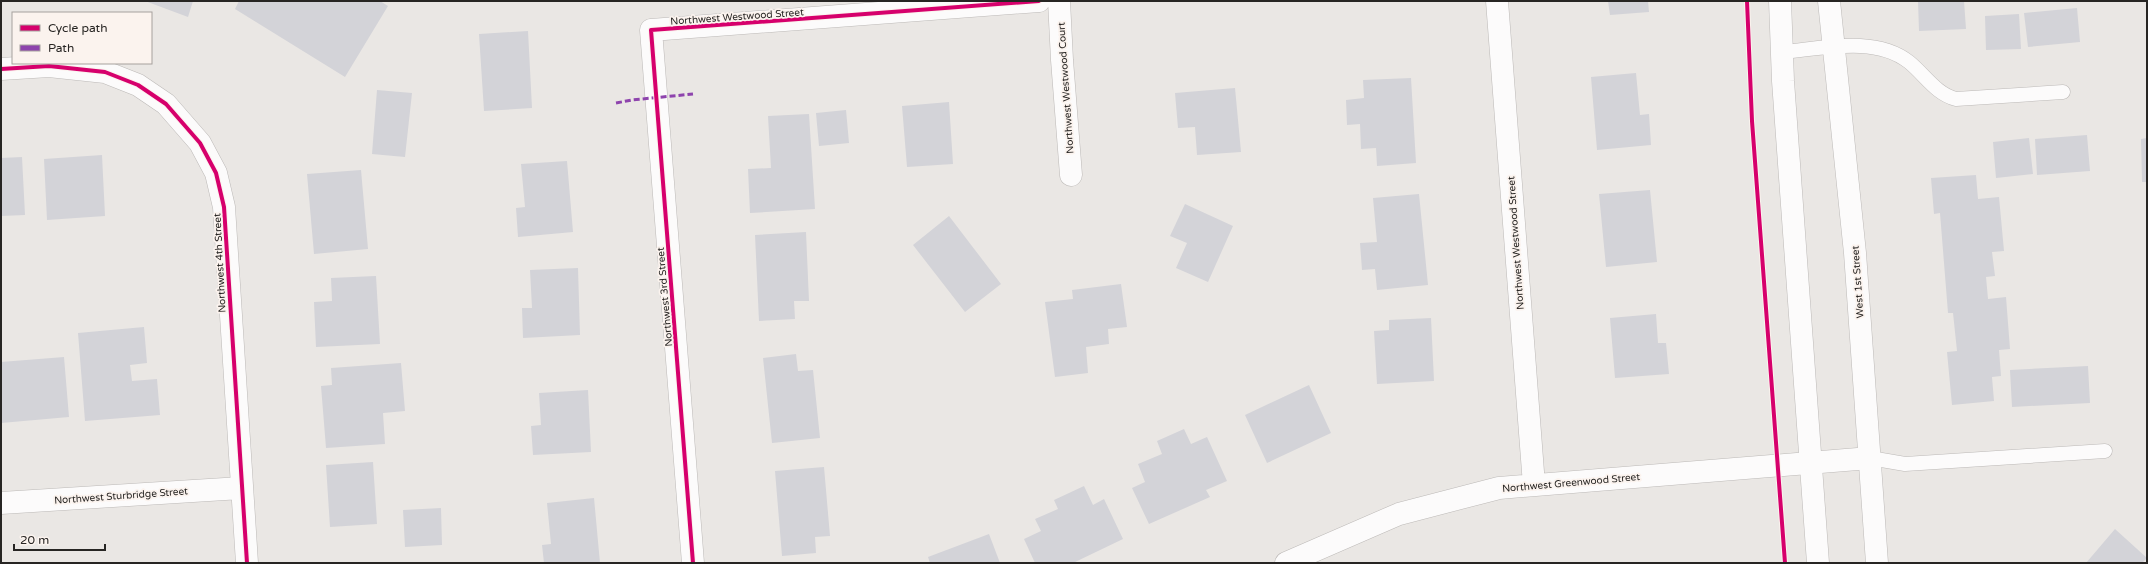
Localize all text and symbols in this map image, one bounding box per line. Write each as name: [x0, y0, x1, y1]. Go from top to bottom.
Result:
street label: Northwest Westwood Street: [670, 6, 804, 28]
legend: [12, 12, 152, 64]
text: Cycle path: [48, 21, 107, 35]
street label: Northwest Westwood Court: [1055, 22, 1077, 154]
text: Path: [48, 41, 74, 55]
street label: Northwest Westwood Street: [1505, 176, 1527, 310]
street label: Northwest 4th Street: [211, 213, 229, 313]
street label: West 1st Street: [1849, 245, 1867, 319]
street label: Northwest 3rd Street: [655, 247, 675, 347]
street label: Northwest Greenwood Street: [1502, 471, 1641, 495]
street label: Northwest Sturbridge Street: [54, 485, 189, 507]
scale bar: [14, 526, 105, 552]
text: 20 m: [20, 533, 49, 547]

